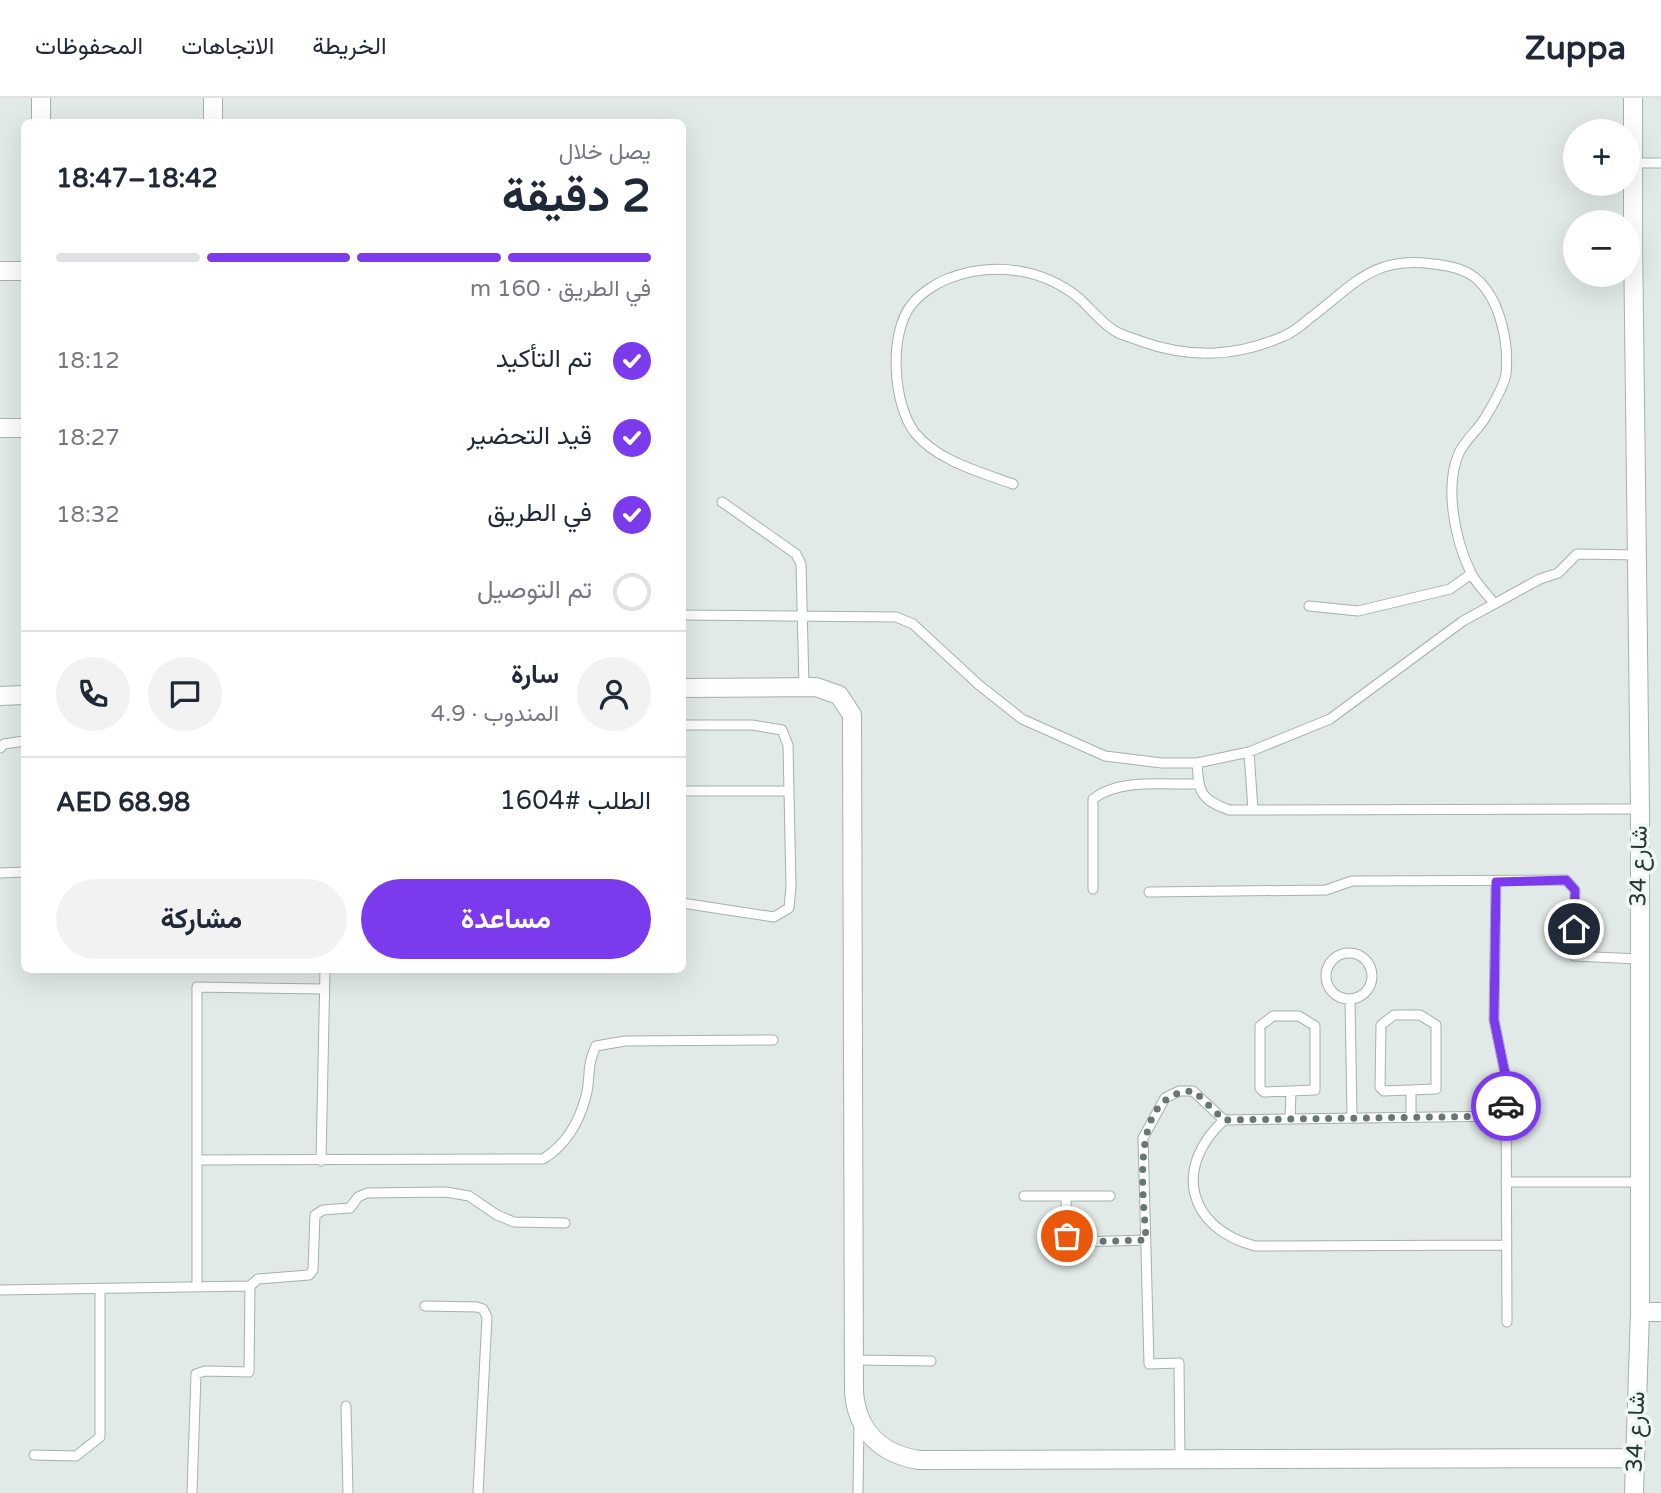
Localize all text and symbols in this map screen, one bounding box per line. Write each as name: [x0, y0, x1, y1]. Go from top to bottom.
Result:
text: Zuppa: [1525, 29, 1626, 68]
text: المحفوظات: [35, 32, 143, 61]
text: الاتجاهات: [181, 32, 274, 61]
text: الخريطة: [312, 32, 387, 61]
map controls: [1563, 119, 1640, 287]
button: +: [1563, 119, 1640, 196]
text: يصل خلال: [559, 138, 651, 166]
text: 18:42–18:47: [56, 163, 218, 194]
text: 2 دقيقة: [502, 169, 651, 224]
button: −: [1563, 210, 1640, 287]
text: في الطريق · 160 m: [470, 275, 651, 303]
icon: check: [613, 342, 651, 380]
text: تم التأكيد: [496, 343, 592, 374]
text: 18:12: [56, 347, 120, 375]
icon: check: [613, 419, 651, 457]
text: قيد التحضير: [467, 420, 592, 451]
text: 18:27: [56, 424, 120, 452]
icon: check: [613, 496, 651, 534]
text: في الطريق: [487, 497, 592, 528]
text: 18:32: [56, 501, 120, 529]
text: تم التوصيل: [477, 574, 592, 605]
button: phone: [56, 657, 130, 731]
button: chat: [148, 657, 222, 731]
button: person: [577, 657, 651, 731]
text: سارة: [511, 659, 559, 690]
text: المندوب · 4.9: [431, 700, 559, 728]
text: الطلب #1604: [500, 785, 651, 816]
text: AED 68.98: [56, 787, 190, 818]
street label: شارع 34: [1624, 825, 1655, 907]
button: مشاركة: [56, 879, 347, 959]
button: مساعدة: [361, 879, 651, 959]
pin: [1544, 899, 1604, 959]
icon: home: [1555, 910, 1593, 948]
courier: [1471, 1071, 1541, 1141]
icon: car: [1487, 1087, 1525, 1125]
pin: [1037, 1206, 1097, 1266]
icon: bag: [1048, 1217, 1086, 1255]
street label: شارع 34: [1621, 1391, 1652, 1473]

